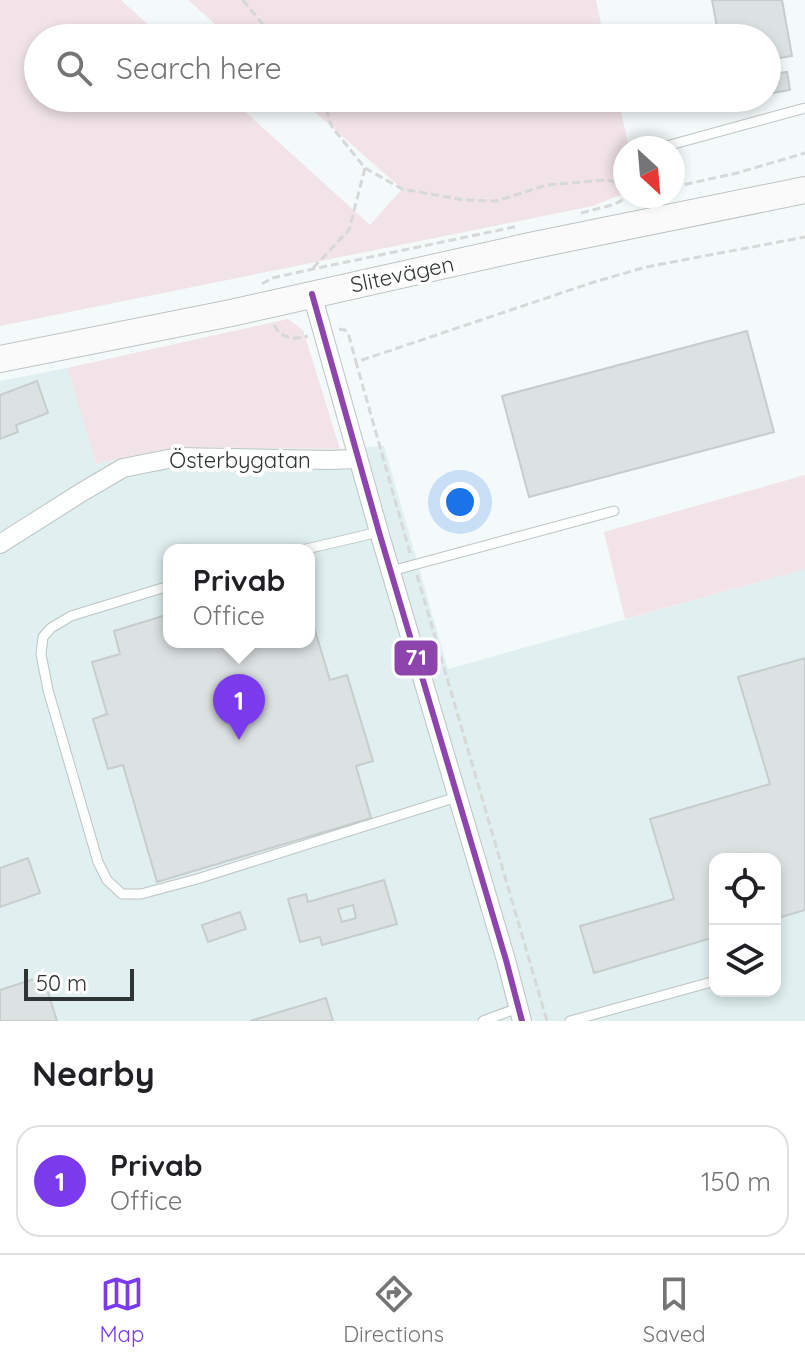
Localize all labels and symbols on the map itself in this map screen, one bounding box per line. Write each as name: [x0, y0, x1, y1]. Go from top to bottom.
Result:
north arrow: [613, 136, 685, 208]
street label: Slitevägen: [348, 249, 456, 299]
street label: Österbygatan: [169, 446, 311, 474]
your location: [440, 482, 480, 522]
line badge: 71: [393, 639, 439, 677]
text: 71: [405, 643, 427, 671]
pin: 1: [213, 674, 265, 740]
scale bar: [24, 965, 134, 1001]

